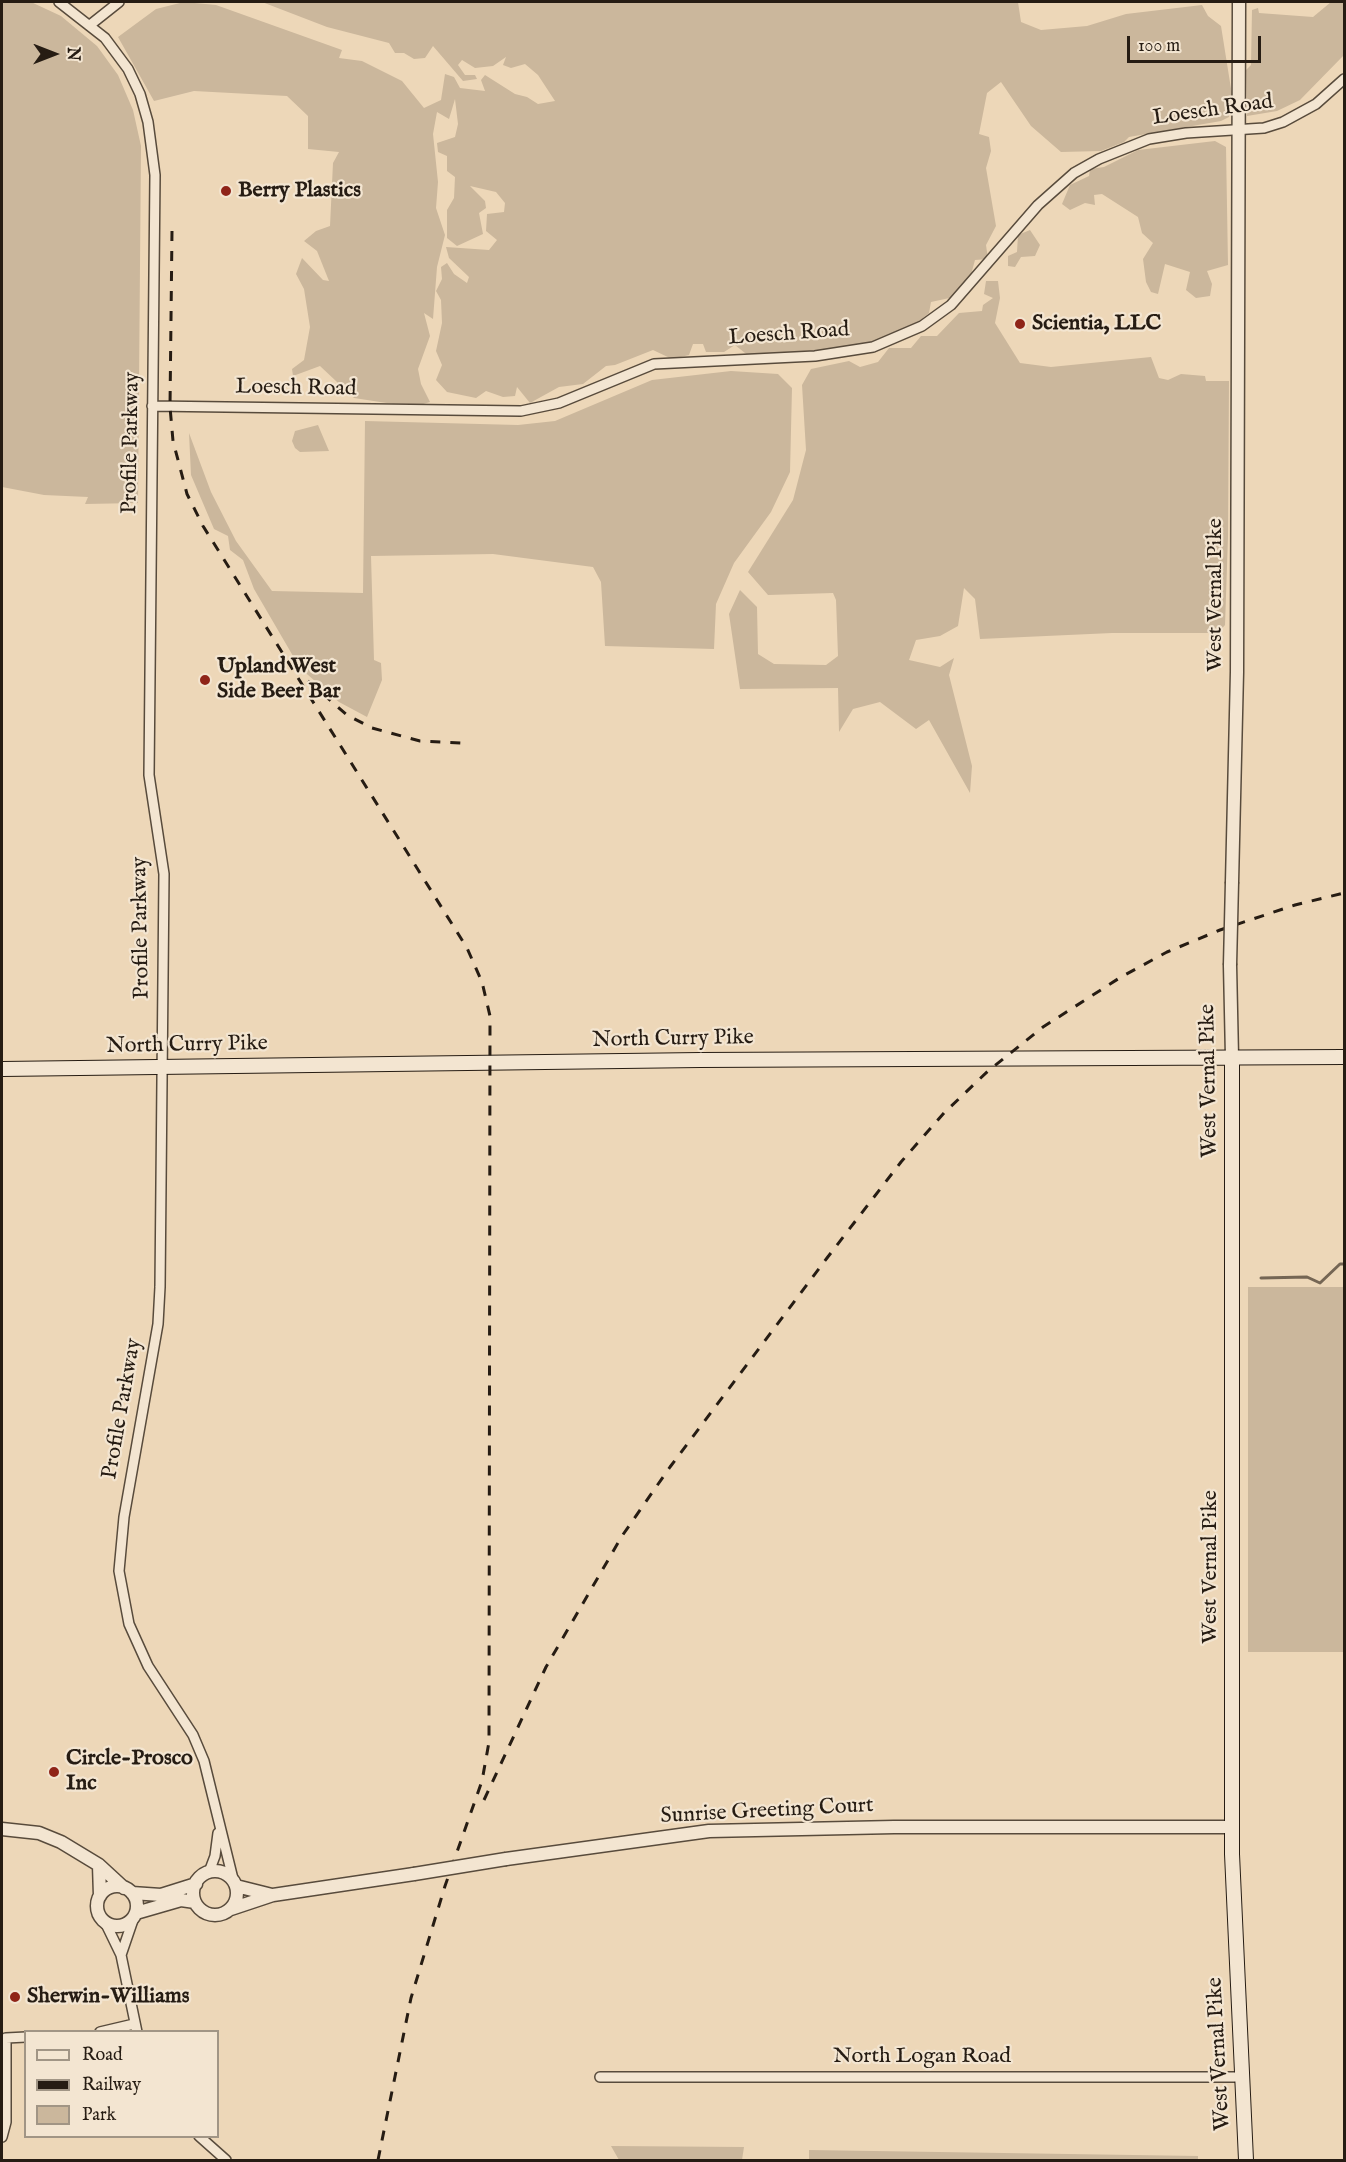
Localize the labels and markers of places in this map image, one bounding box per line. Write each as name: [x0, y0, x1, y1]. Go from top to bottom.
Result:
place label: Berry Plastics: [238, 178, 361, 204]
marker: Berry Plastics: [219, 184, 233, 198]
place label: Scientia, LLC: [1032, 311, 1161, 337]
marker: Scientia, LLC: [1013, 317, 1027, 331]
place label: Upland West Side Beer Bar: [217, 654, 340, 706]
marker: Upland West Side Beer Bar: [198, 673, 212, 687]
place label: Circle-Prosco Inc: [66, 1746, 193, 1798]
marker: Circle-Prosco Inc: [47, 1765, 61, 1779]
place label: Sherwin-Williams: [27, 1984, 189, 2010]
marker: Sherwin-Williams: [8, 1990, 22, 2004]

